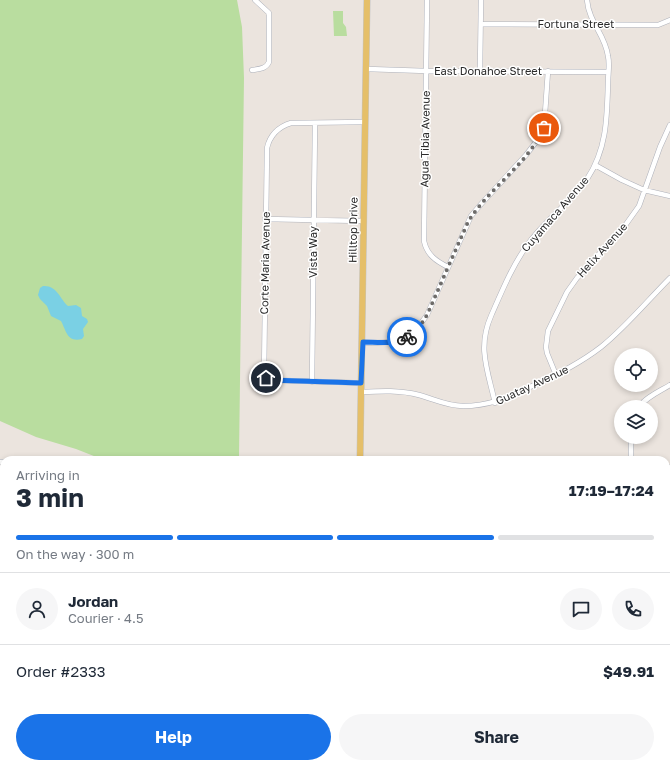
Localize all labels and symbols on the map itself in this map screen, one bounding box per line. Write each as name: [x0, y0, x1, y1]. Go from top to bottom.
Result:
street label: Fortuna Street: [538, 17, 614, 30]
street label: East Donahoe Street: [434, 64, 542, 77]
street label: Agua Tibia Avenue: [417, 90, 432, 188]
pin: [527, 111, 561, 145]
street label: Cuyamaca Avenue: [518, 173, 591, 254]
street label: Hilltop Drive: [345, 197, 360, 263]
street label: Corte Maria Avenue: [257, 211, 272, 315]
street label: Helix Avenue: [574, 220, 629, 280]
street label: Vista Way: [306, 226, 319, 278]
courier: [387, 317, 427, 357]
pin: [249, 361, 283, 395]
street label: Guatay Avenue: [493, 362, 570, 407]

